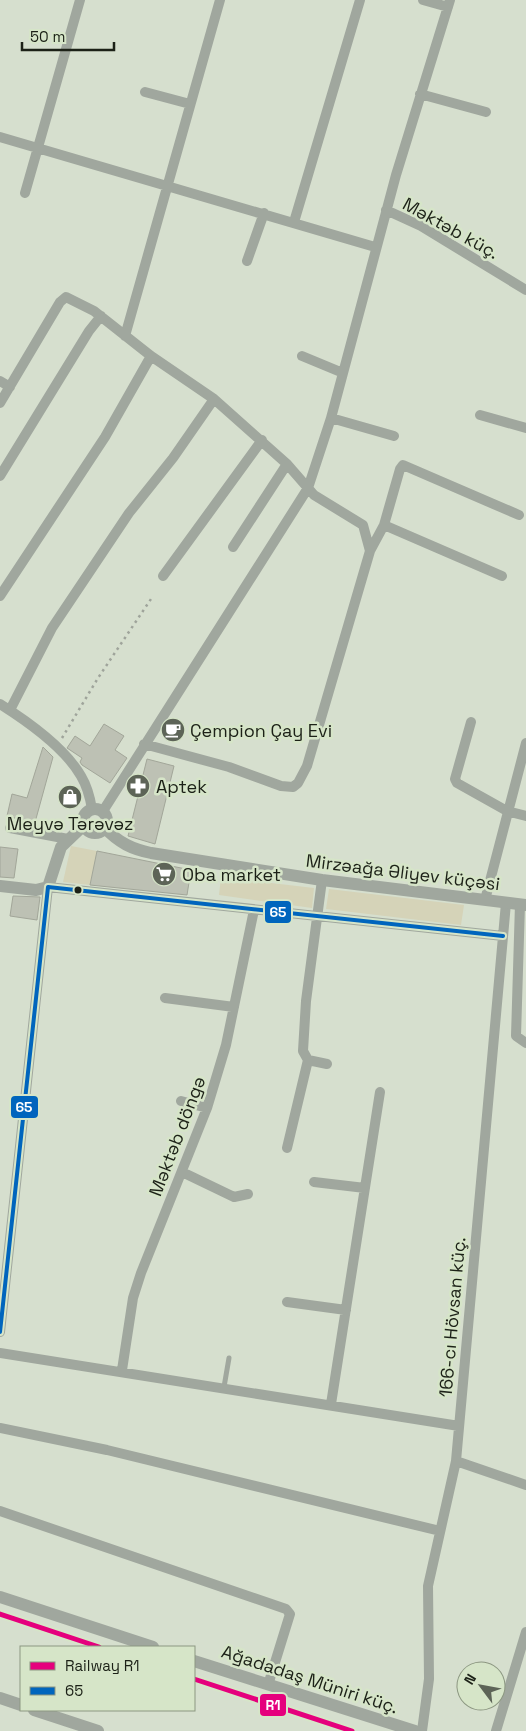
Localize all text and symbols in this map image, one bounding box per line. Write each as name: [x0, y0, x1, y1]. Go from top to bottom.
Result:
scale bar: [22, 20, 115, 52]
text: 50 m: [30, 27, 65, 46]
street label: Məktəb küç.: [399, 192, 503, 264]
cafe icon: Çempion Çay Evi: [160, 717, 186, 743]
place label: Çempion Çay Evi: [190, 719, 332, 742]
pharmacy icon: Aptek: [125, 773, 151, 799]
place label: Aptek: [156, 775, 207, 798]
shop icon: Meyvə Tərəvəz: [57, 784, 83, 810]
place label: Meyvə Tərəvəz: [7, 812, 133, 835]
street label: Mirzəağa Əliyev küçəsi: [305, 849, 501, 895]
supermarket icon: Oba market: [151, 861, 177, 887]
place label: Oba market: [182, 863, 281, 886]
unlabelled marker: [73, 885, 83, 895]
line badge: 65: [264, 900, 292, 924]
text: 65: [269, 903, 287, 921]
street label: Məktəb döngə: [144, 1073, 210, 1199]
line badge: 65: [10, 1095, 39, 1119]
text: 65: [15, 1098, 33, 1116]
street label: 166-cı Hövsan küç.: [434, 1236, 470, 1398]
street label: Ağadadaş Müniri küç.: [219, 1640, 401, 1718]
legend: [20, 1646, 195, 1711]
text: Railway R1: [65, 1656, 140, 1675]
north arrow: [456, 1661, 506, 1711]
text: N: [460, 1670, 480, 1688]
text: 65: [65, 1681, 83, 1700]
line badge: R1: [259, 1693, 287, 1717]
text: R1: [265, 1696, 281, 1714]

